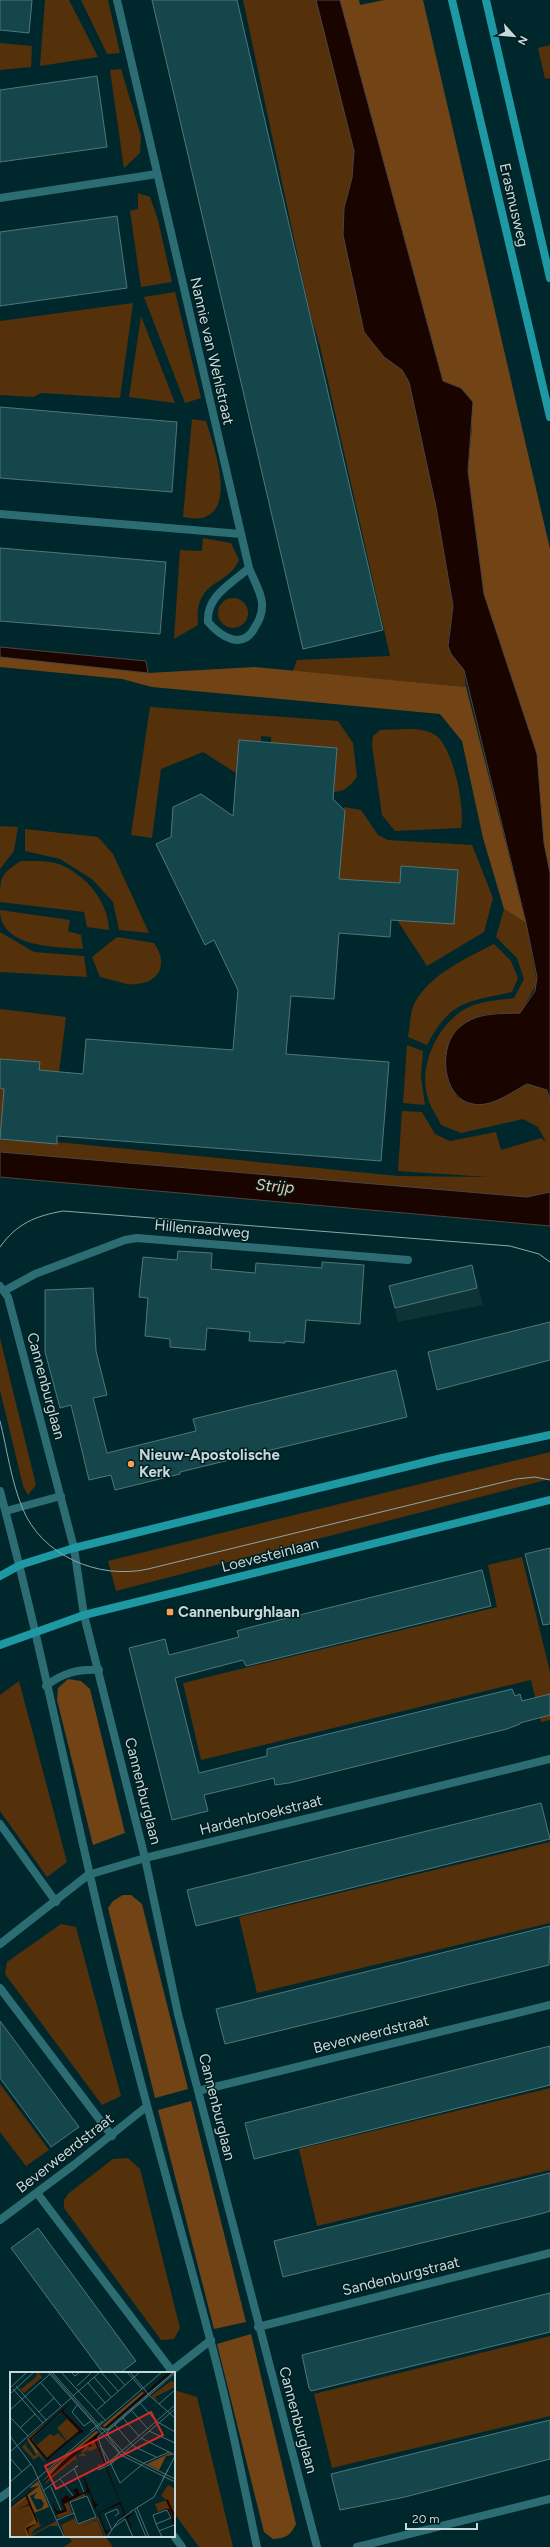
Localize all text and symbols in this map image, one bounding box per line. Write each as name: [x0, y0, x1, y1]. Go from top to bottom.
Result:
north arrow: [494, 16, 534, 56]
text: N: [515, 34, 530, 47]
street label: Erasmusweg: [496, 161, 532, 249]
street label: Nannie van Wehlstraat: [186, 275, 238, 427]
water label: Strijp: [255, 1175, 295, 1197]
street label: Hillenraadweg: [154, 1216, 250, 1242]
street label: Cannenburglaan: [23, 1331, 69, 1441]
place label: Nieuw-Apostolische Kerk: [139, 1446, 280, 1481]
marker: Nieuw-Apostolische Kerk: [126, 1459, 136, 1469]
street label: Loevesteinlaan: [219, 1534, 321, 1576]
place label: Cannenburghlaan: [178, 1603, 300, 1621]
marker: Cannenburghlaan: [165, 1607, 175, 1617]
street label: Cannenburglaan: [121, 1736, 165, 1846]
street label: Hardenbroekstraat: [198, 1791, 325, 1839]
street label: Beverweerdstraat: [311, 2011, 431, 2057]
street label: Cannenburglaan: [195, 2052, 239, 2162]
street label: Beverweerdstraat: [13, 2109, 118, 2197]
street label: Sandenburgstraat: [340, 2253, 462, 2299]
street label: Cannenburglaan: [275, 2365, 321, 2475]
inset map: [10, 2372, 175, 2537]
scale bar: [406, 2505, 477, 2531]
text: 20 m: [412, 2512, 440, 2526]

